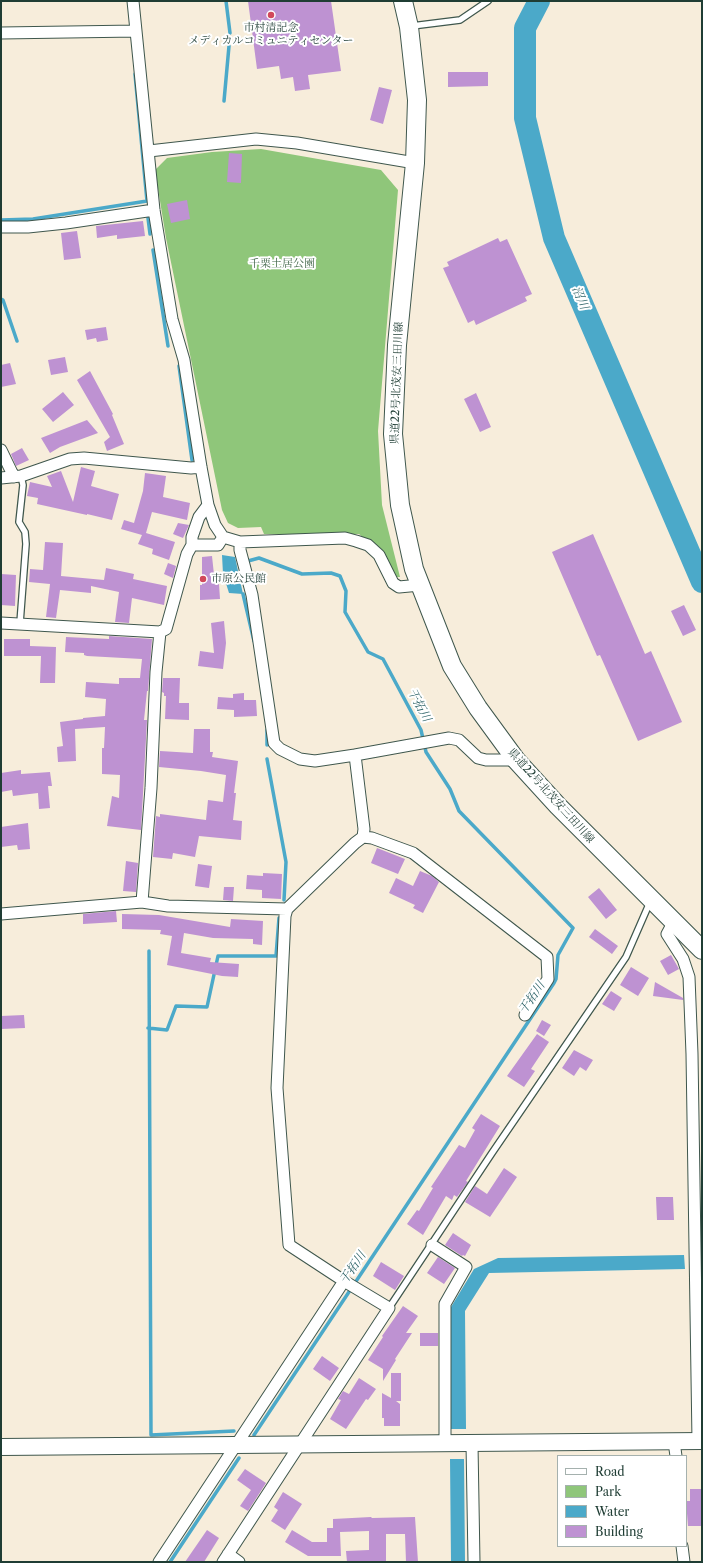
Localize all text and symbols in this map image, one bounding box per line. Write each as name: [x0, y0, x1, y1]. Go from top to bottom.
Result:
marker: 市村清記念 メディカルコミュニティセンター: [266, 10, 276, 20]
place label: 市村清記念 メディカルコミュニティセンター: [189, 21, 353, 47]
park label: 千栗土居公園: [249, 257, 315, 271]
water label: 沼川: [569, 284, 591, 312]
street label: 県道22号北茂安三田川線: [388, 321, 406, 445]
place label: 市原公民館: [211, 572, 266, 586]
marker: 市原公民館: [198, 574, 208, 584]
water label: 干拓川: [404, 686, 434, 724]
street label: 県道22号北茂安三田川線: [505, 746, 597, 846]
water label: 干拓川: [516, 979, 548, 1017]
water label: 干拓川: [337, 1249, 369, 1287]
legend: [557, 1455, 687, 1547]
text: Road: [595, 1464, 625, 1479]
text: Park: [595, 1484, 621, 1499]
text: Water: [595, 1504, 629, 1519]
text: Building: [595, 1524, 643, 1539]

